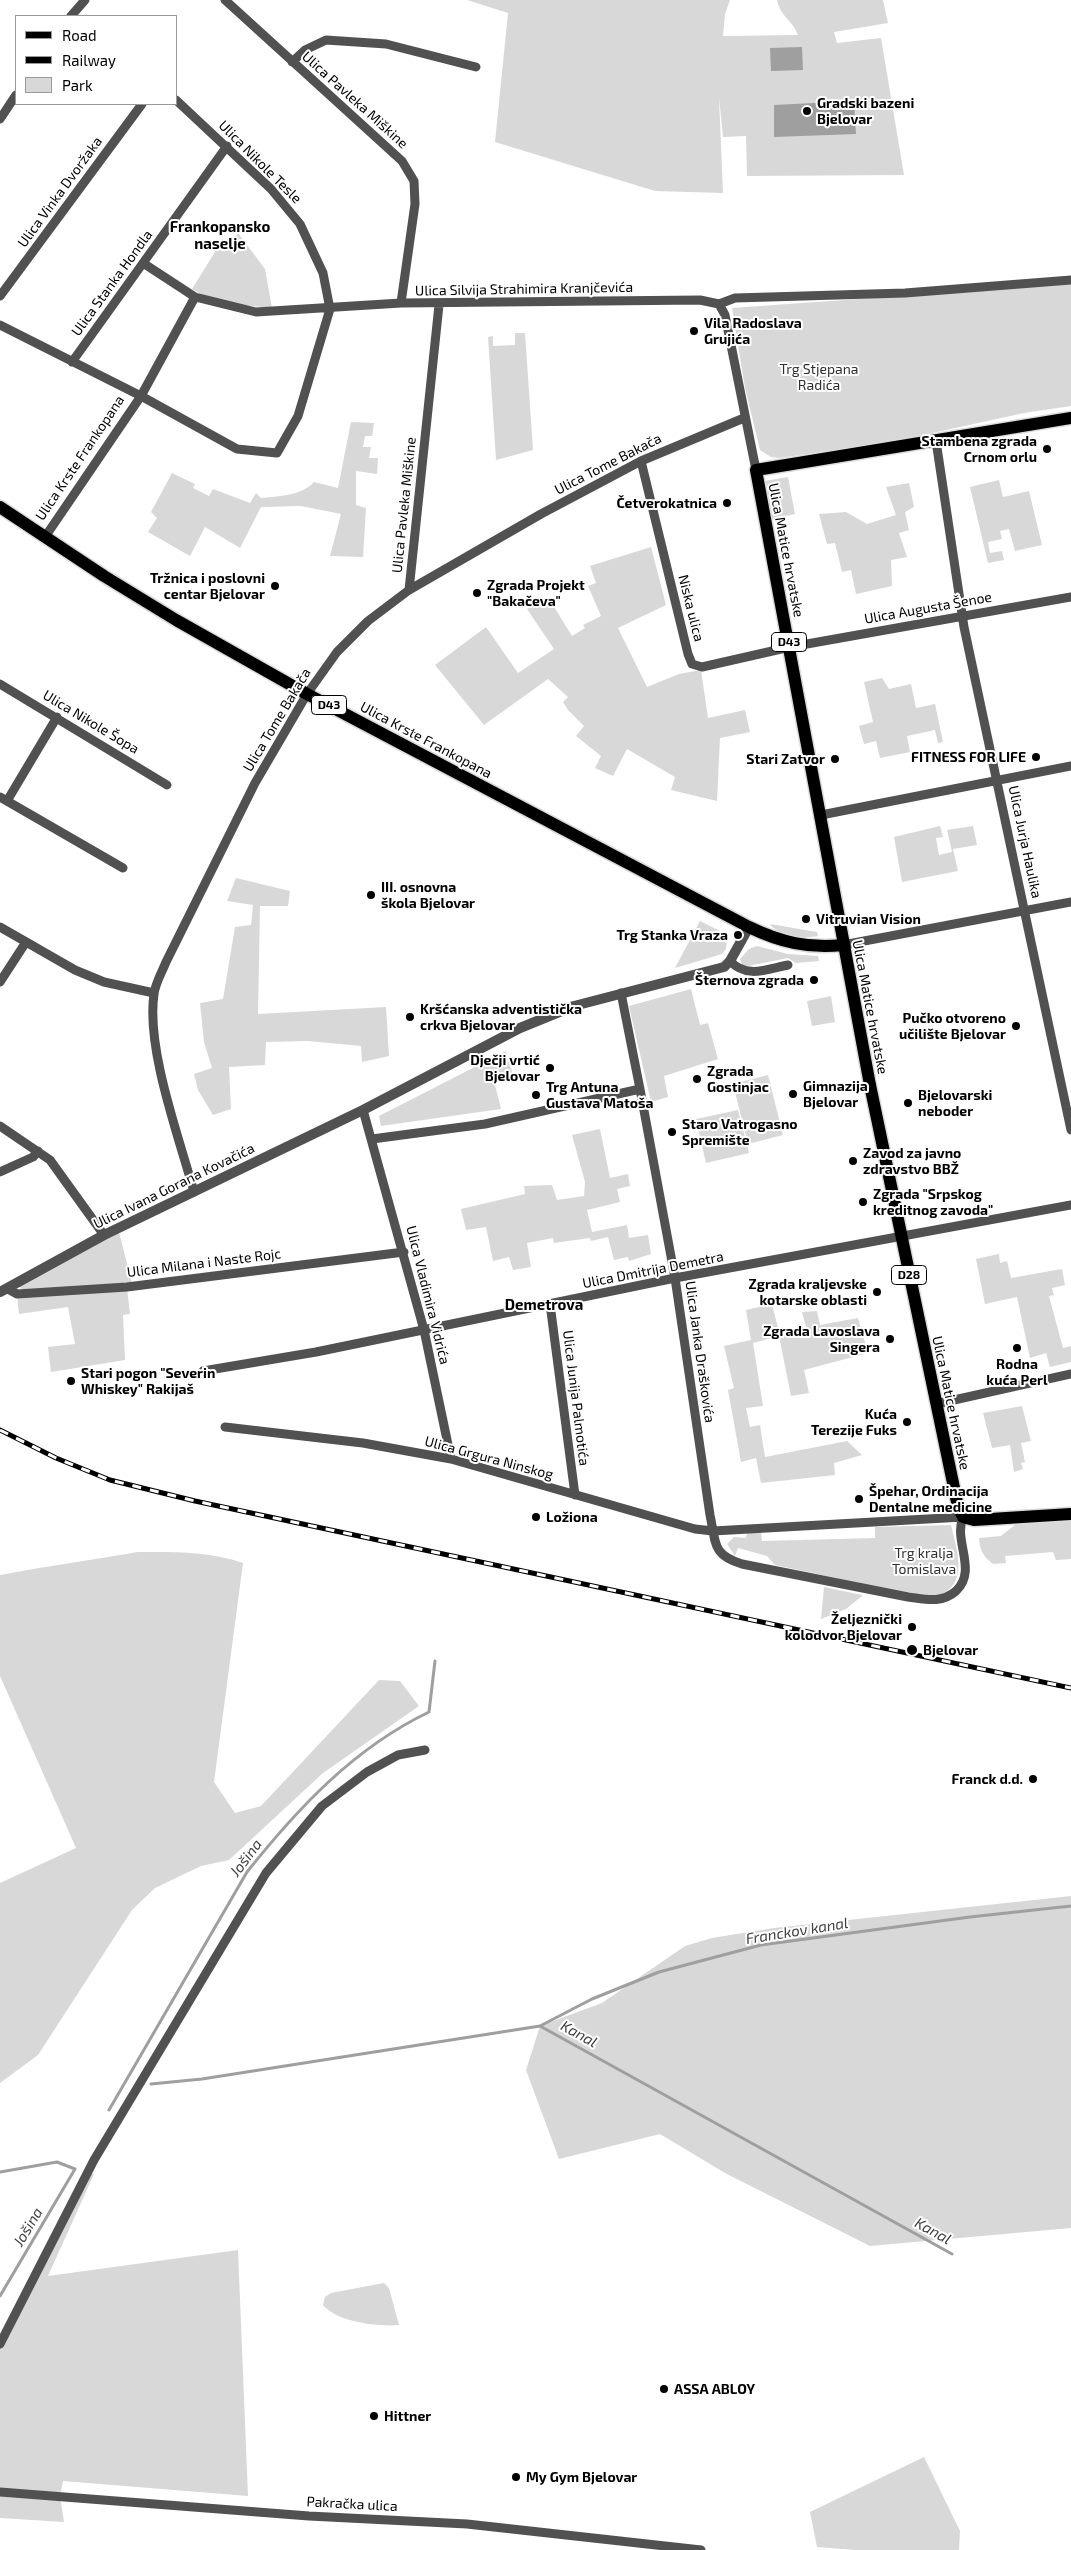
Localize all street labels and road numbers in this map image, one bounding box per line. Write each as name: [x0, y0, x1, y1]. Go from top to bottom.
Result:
street label: Ulica Pavleka Miškine: [299, 48, 411, 152]
street label: Ulica Nikole Tesle: [215, 117, 305, 207]
street label: Ulica Vinka Dvoržaka: [14, 133, 106, 251]
street label: Ulica Stanka Hondla: [68, 227, 156, 339]
street label: Ulica Silvija Strahimira Kranjčevića: [415, 279, 633, 299]
street label: Ulica Krste Frankopana: [32, 392, 128, 524]
street label: Ulica Tome Bakača: [552, 430, 664, 498]
street label: Ulica Pavleka Miškine: [389, 436, 419, 574]
street label: Ulica Matice hrvatske: [765, 481, 807, 619]
street label: Niska ulica: [675, 573, 707, 643]
street label: Ulica Augusta Šenoe: [863, 588, 993, 628]
road number: D43: [772, 632, 806, 652]
street label: Ulica Tome Bakača: [239, 665, 315, 775]
street label: Ulica Nikole Šopa: [40, 687, 142, 757]
road number: D43: [312, 696, 346, 714]
street label: Ulica Krste Frankopana: [357, 698, 495, 782]
street label: Ulica Jurja Haulika: [1005, 784, 1045, 900]
street label: Ulica Matice hrvatske: [849, 938, 891, 1076]
street label: Ulica Ivana Gorana Kovačića: [91, 1140, 257, 1232]
street label: Ulica Vladimira Vidrića: [403, 1224, 453, 1366]
street label: Ulica Milana i Naste Rojc: [126, 1245, 282, 1281]
street label: Ulica Dmitrija Demetra: [581, 1248, 725, 1292]
road number: D28: [892, 1266, 926, 1284]
street label: Ulica Janka Draškovića: [682, 1280, 718, 1424]
street label: Ulica Junija Palmotića: [559, 1329, 593, 1467]
street label: Ulica Matice hrvatske: [929, 1335, 973, 1471]
street label: Ulica Grgura Ninskog: [423, 1433, 555, 1483]
street label: Pakračka ulica: [306, 2493, 398, 2515]

